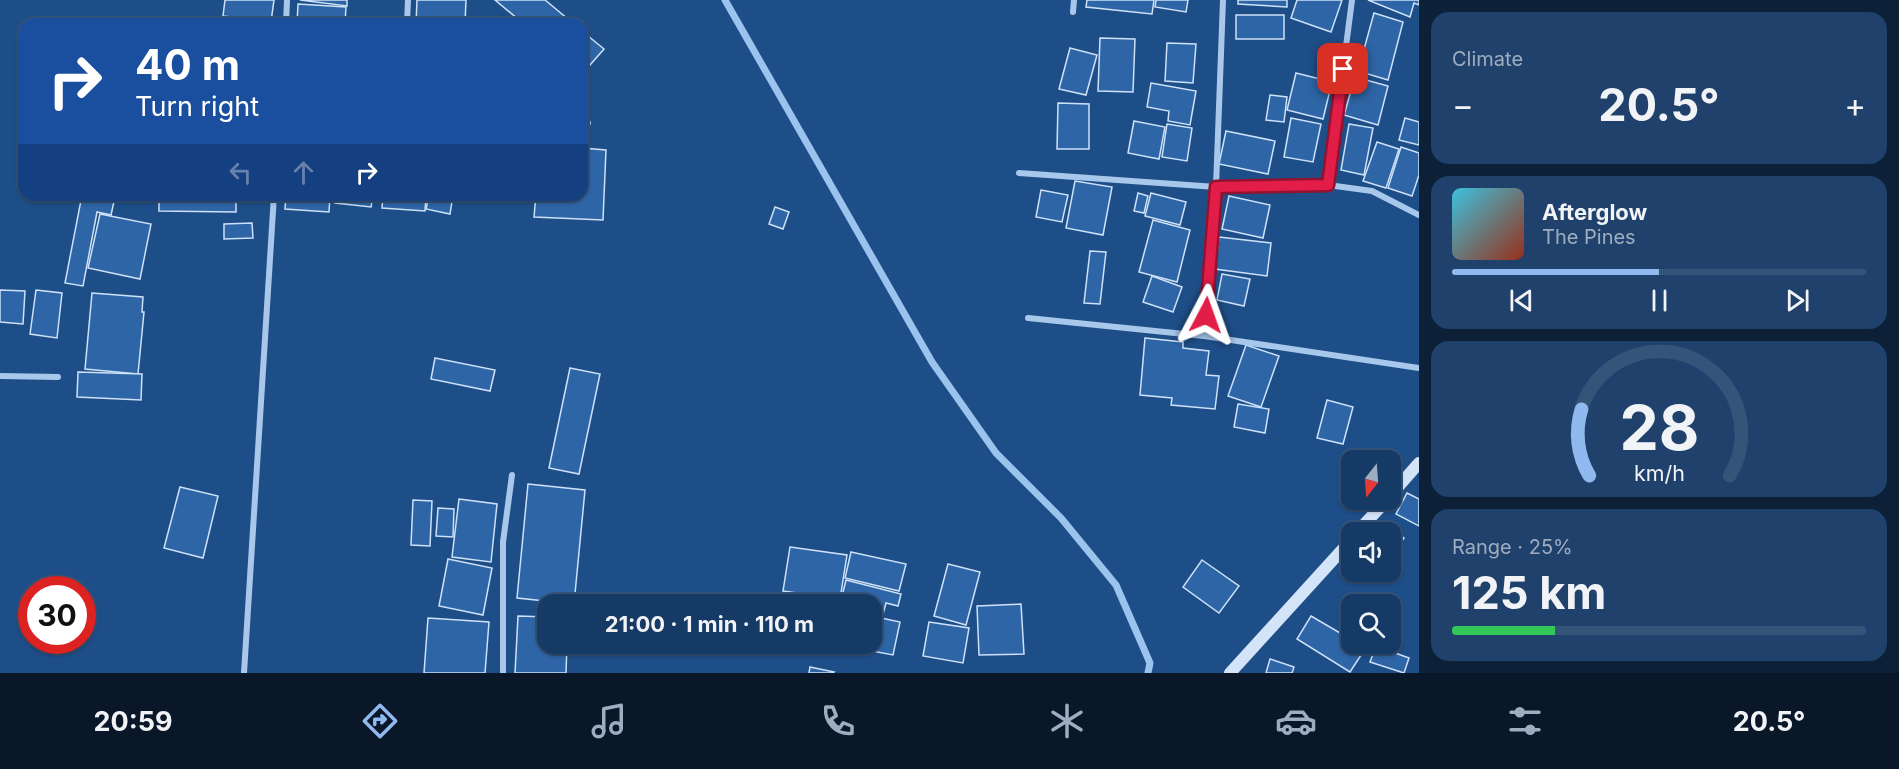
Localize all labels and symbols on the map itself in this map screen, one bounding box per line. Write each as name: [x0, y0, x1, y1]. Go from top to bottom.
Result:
pin: [1317, 43, 1368, 94]
position arrow: [1174, 283, 1238, 347]
north arrow: [1341, 450, 1401, 510]
speed limit sign: 30: [18, 576, 96, 654]

